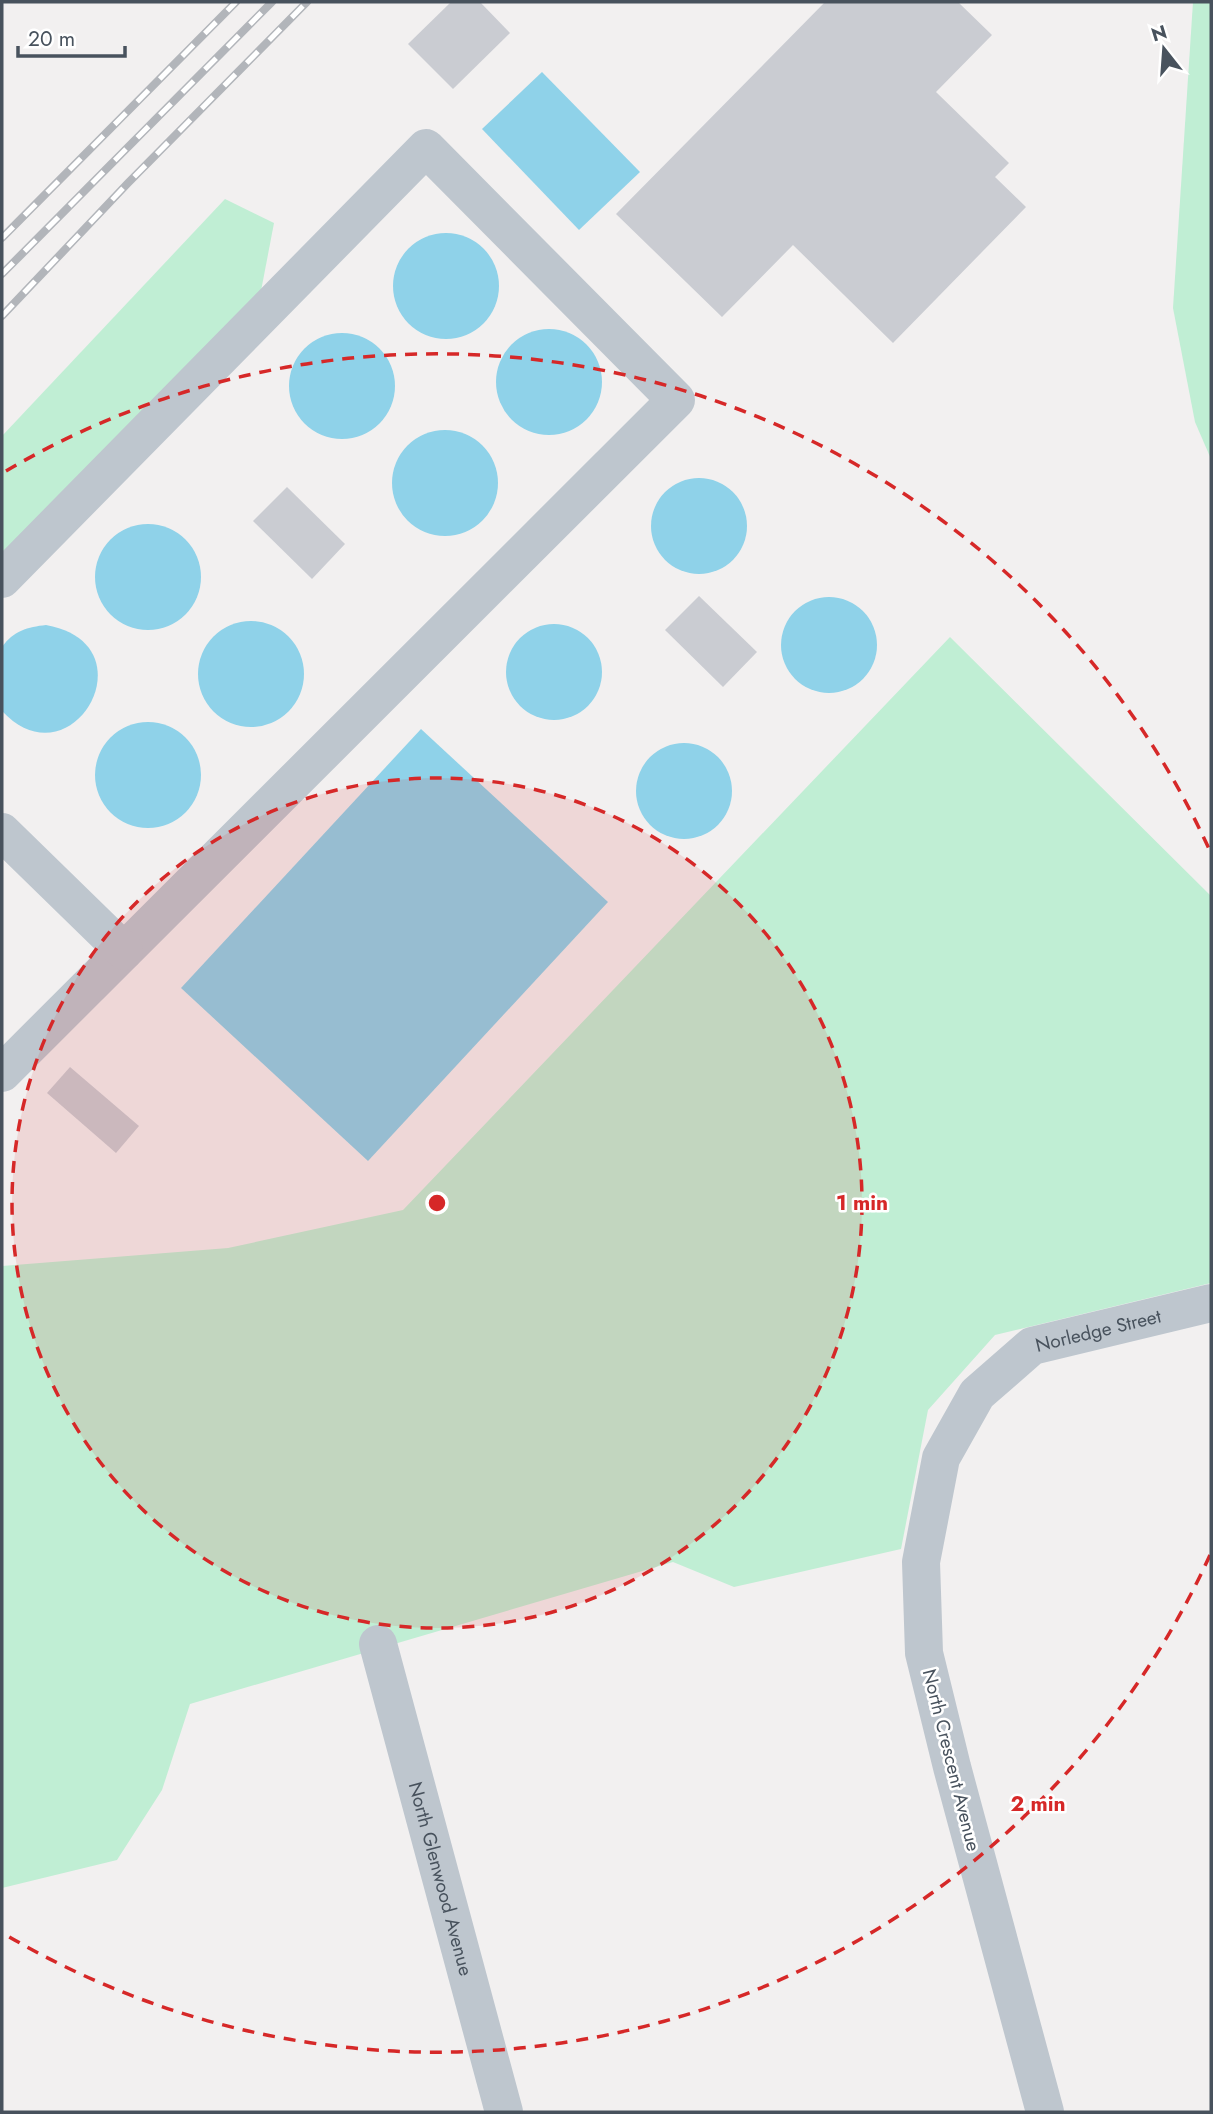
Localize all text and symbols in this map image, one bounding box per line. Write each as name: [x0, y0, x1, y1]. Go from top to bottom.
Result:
scale bar: [18, 14, 124, 58]
north arrow: [1129, 14, 1199, 84]
text: N: [1148, 18, 1170, 48]
text: 20 m: [28, 24, 75, 54]
text: 1 min: [836, 1188, 888, 1218]
centre of rings: [425, 1191, 449, 1215]
street label: Norledge Street: [1033, 1302, 1164, 1359]
street label: North Crescent Avenue: [916, 1666, 987, 1854]
street label: North Glenwood Avenue: [402, 1779, 480, 1979]
text: 2 min: [1010, 1789, 1066, 1819]

